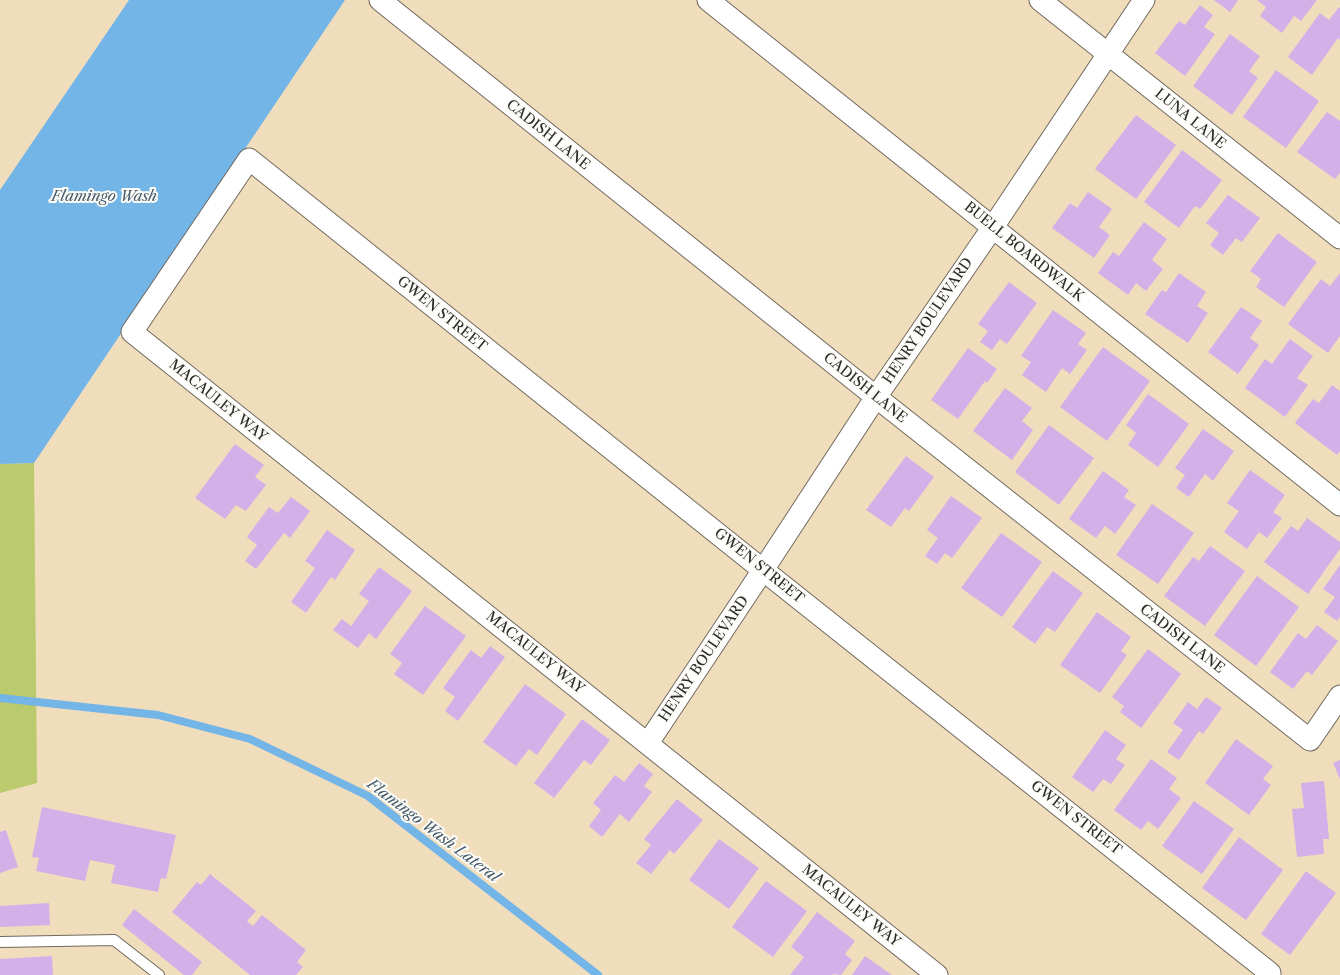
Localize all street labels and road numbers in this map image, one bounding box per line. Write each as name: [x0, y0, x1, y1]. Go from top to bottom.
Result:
street label: LUNA LANE: [1151, 85, 1229, 153]
street label: CADISH LANE: [503, 96, 593, 174]
street label: BUELL BOARDWALK: [961, 198, 1087, 306]
street label: HENRY BOULEVARD: [880, 255, 976, 387]
street label: GWEN STREET: [394, 273, 490, 355]
street label: CADISH LANE: [820, 349, 910, 427]
street label: MACAULEY WAY: [166, 356, 270, 446]
street label: GWEN STREET: [711, 525, 807, 607]
street label: HENRY BOULEVARD: [656, 593, 752, 725]
street label: CADISH LANE: [1136, 601, 1228, 677]
street label: MACAULEY WAY: [483, 608, 587, 698]
street label: GWEN STREET: [1027, 777, 1125, 859]
street label: MACAULEY WAY: [799, 861, 903, 951]

